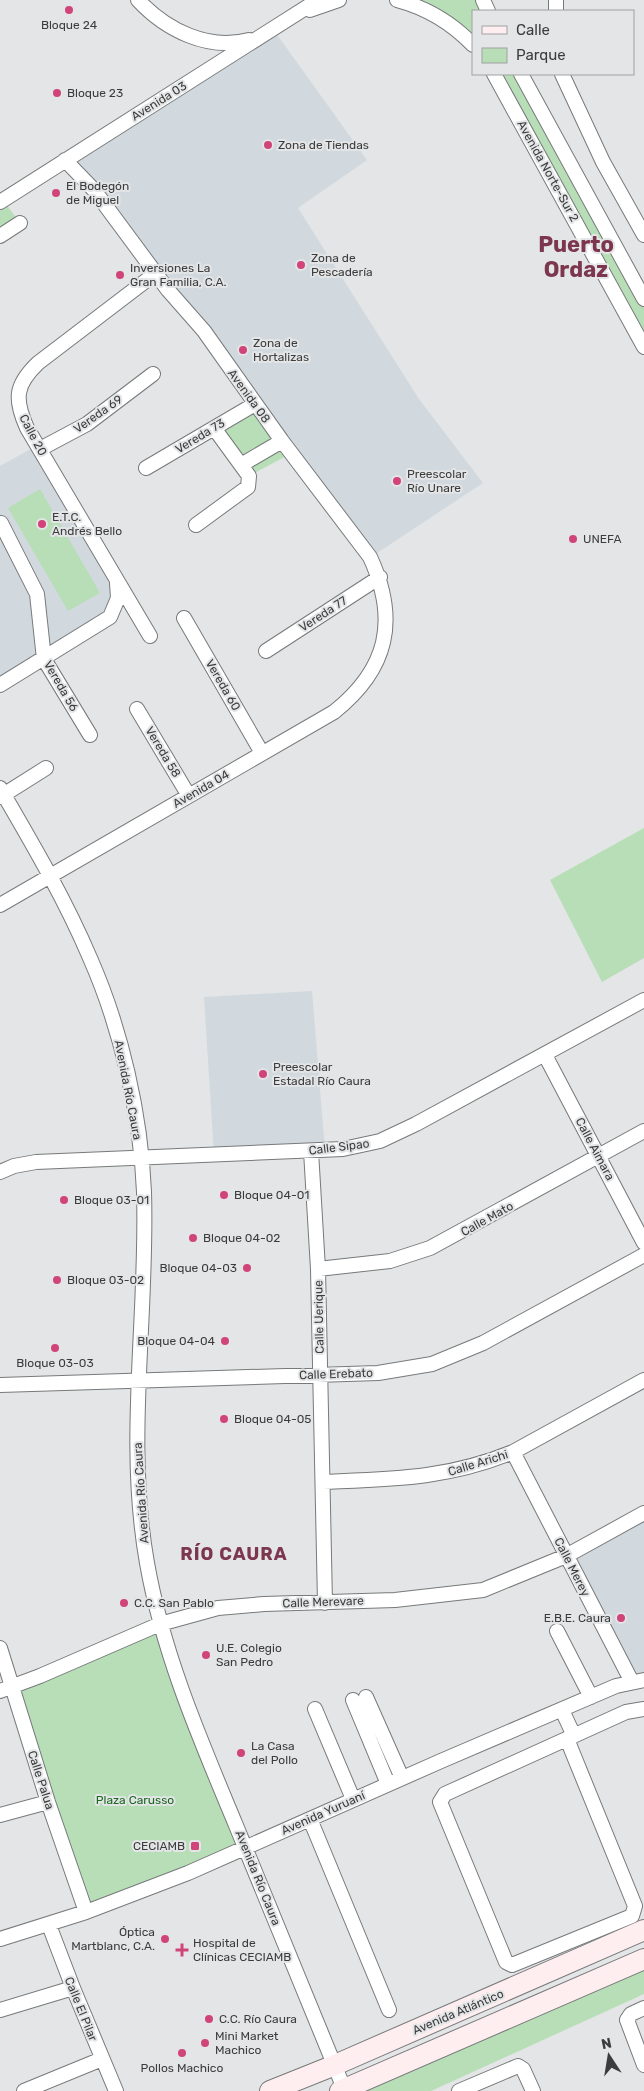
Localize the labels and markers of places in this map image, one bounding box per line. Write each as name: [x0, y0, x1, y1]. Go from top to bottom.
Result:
marker: Bloque 24: [63, 4, 75, 16]
place label: Bloque 24: [41, 18, 98, 32]
place label: Bloque 23: [67, 86, 123, 100]
marker: Bloque 23: [51, 87, 63, 99]
place label: Zona de Tiendas: [278, 138, 369, 152]
marker: Zona de Tiendas: [262, 139, 274, 151]
place label: El Bodegón de Miguel: [66, 179, 129, 207]
marker: El Bodegón de Miguel: [50, 187, 62, 199]
place label: Zona de Pescadería: [311, 251, 373, 279]
marker: Zona de Pescadería: [295, 259, 307, 271]
place label: Inversiones La Gran Familia, C.A.: [130, 261, 227, 289]
marker: Inversiones La Gran Familia, C.A.: [114, 269, 126, 281]
place label: Zona de Hortalizas: [253, 336, 309, 364]
marker: Zona de Hortalizas: [237, 344, 249, 356]
place label: Preescolar Río Unare: [407, 467, 467, 495]
marker: Preescolar Río Unare: [391, 475, 403, 487]
place label: E.T.C. Andrés Bello: [52, 510, 122, 538]
marker: E.T.C. Andrés Bello: [36, 518, 48, 530]
place label: UNEFA: [583, 532, 622, 546]
marker: UNEFA: [567, 533, 579, 545]
place label: Preescolar Estadal Río Caura: [273, 1060, 371, 1088]
marker: Preescolar Estadal Río Caura: [257, 1068, 269, 1080]
place label: Bloque 04-01: [234, 1188, 310, 1202]
marker: Bloque 04-01: [218, 1189, 230, 1201]
place label: Bloque 03-01: [74, 1193, 149, 1207]
marker: Bloque 03-01: [58, 1194, 70, 1206]
place label: Bloque 04-02: [203, 1231, 280, 1245]
marker: Bloque 04-02: [187, 1232, 199, 1244]
place label: Bloque 04-03: [159, 1261, 237, 1275]
marker: Bloque 04-03: [241, 1262, 253, 1274]
place label: Bloque 03-02: [67, 1273, 144, 1287]
marker: Bloque 03-02: [51, 1274, 63, 1286]
place label: Bloque 04-04: [137, 1334, 216, 1348]
marker: Bloque 04-04: [219, 1335, 231, 1347]
marker: Bloque 03-03: [49, 1342, 61, 1354]
place label: Bloque 03-03: [16, 1356, 94, 1370]
place label: Bloque 04-05: [234, 1412, 312, 1426]
marker: Bloque 04-05: [218, 1413, 230, 1425]
place label: C.C. San Pablo: [134, 1596, 214, 1610]
marker: C.C. San Pablo: [118, 1597, 130, 1609]
place label: E.B.E. Caura: [544, 1611, 611, 1625]
marker: E.B.E. Caura: [615, 1612, 627, 1624]
place label: U.E. Colegio San Pedro: [216, 1641, 282, 1669]
marker: U.E. Colegio San Pedro: [200, 1649, 212, 1661]
place label: La Casa del Pollo: [251, 1739, 298, 1767]
marker: La Casa del Pollo: [235, 1747, 247, 1759]
place label: CECIAMB: [133, 1839, 185, 1853]
marker: CECIAMB: [189, 1840, 201, 1852]
place label: Óptica Martblanc, C.A.: [71, 1925, 155, 1953]
marker: Óptica Martblanc, C.A.: [159, 1933, 171, 1945]
place label: Hospital de Clínicas CECIAMB: [193, 1936, 291, 1964]
marker: Hospital de Clínicas CECIAMB: [175, 1943, 189, 1957]
place label: C.C. Río Caura: [219, 2012, 297, 2026]
marker: C.C. Río Caura: [203, 2013, 215, 2025]
place label: Mini Market Machico: [215, 2029, 279, 2057]
marker: Mini Market Machico: [199, 2037, 211, 2049]
marker: Pollos Machico: [176, 2047, 188, 2059]
place label: Pollos Machico: [141, 2061, 224, 2075]

